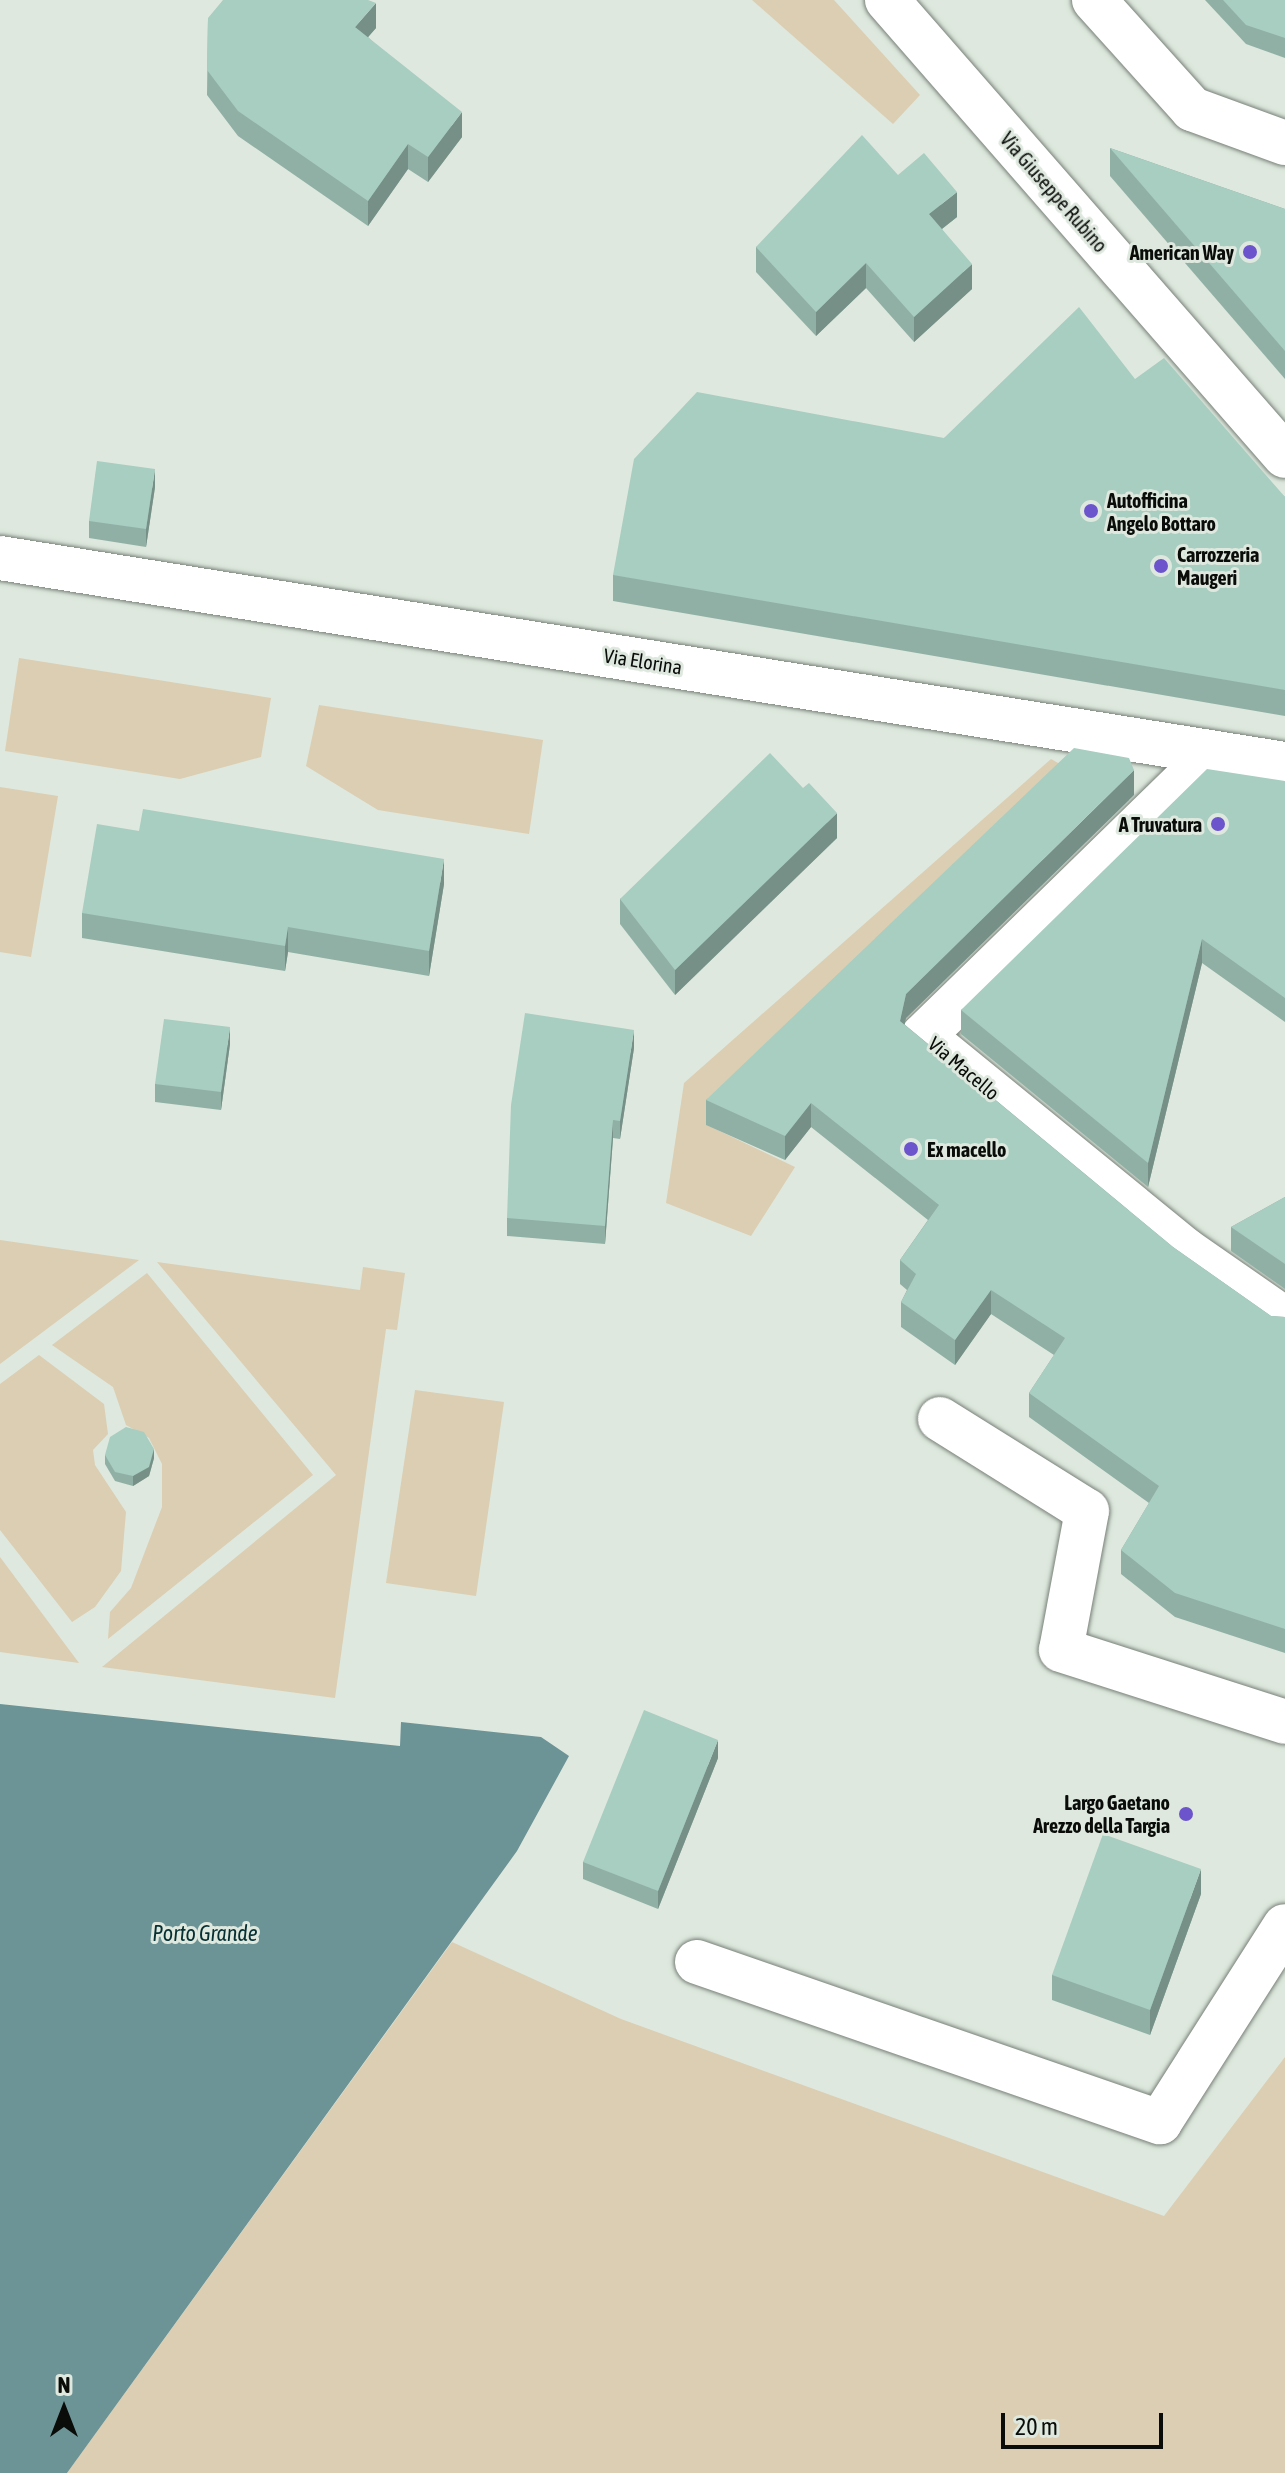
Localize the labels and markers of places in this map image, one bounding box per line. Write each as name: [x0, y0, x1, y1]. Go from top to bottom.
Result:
place label: American Way: [1130, 240, 1234, 264]
marker: American Way: [1241, 243, 1259, 261]
place label: Autofficina Angelo Bottaro: [1107, 488, 1216, 535]
marker: Autofficina Angelo Bottaro: [1082, 502, 1100, 520]
place label: Carrozzeria Maugeri: [1177, 542, 1259, 589]
marker: Carrozzeria Maugeri: [1152, 557, 1170, 575]
place label: A Truvatura: [1119, 812, 1202, 836]
marker: A Truvatura: [1209, 815, 1227, 833]
place label: Ex macello: [927, 1137, 1006, 1161]
marker: Ex macello: [902, 1140, 920, 1158]
place label: Largo Gaetano Arezzo della Targia: [1033, 1790, 1170, 1837]
marker: Largo Gaetano Arezzo della Targia: [1177, 1805, 1195, 1823]

